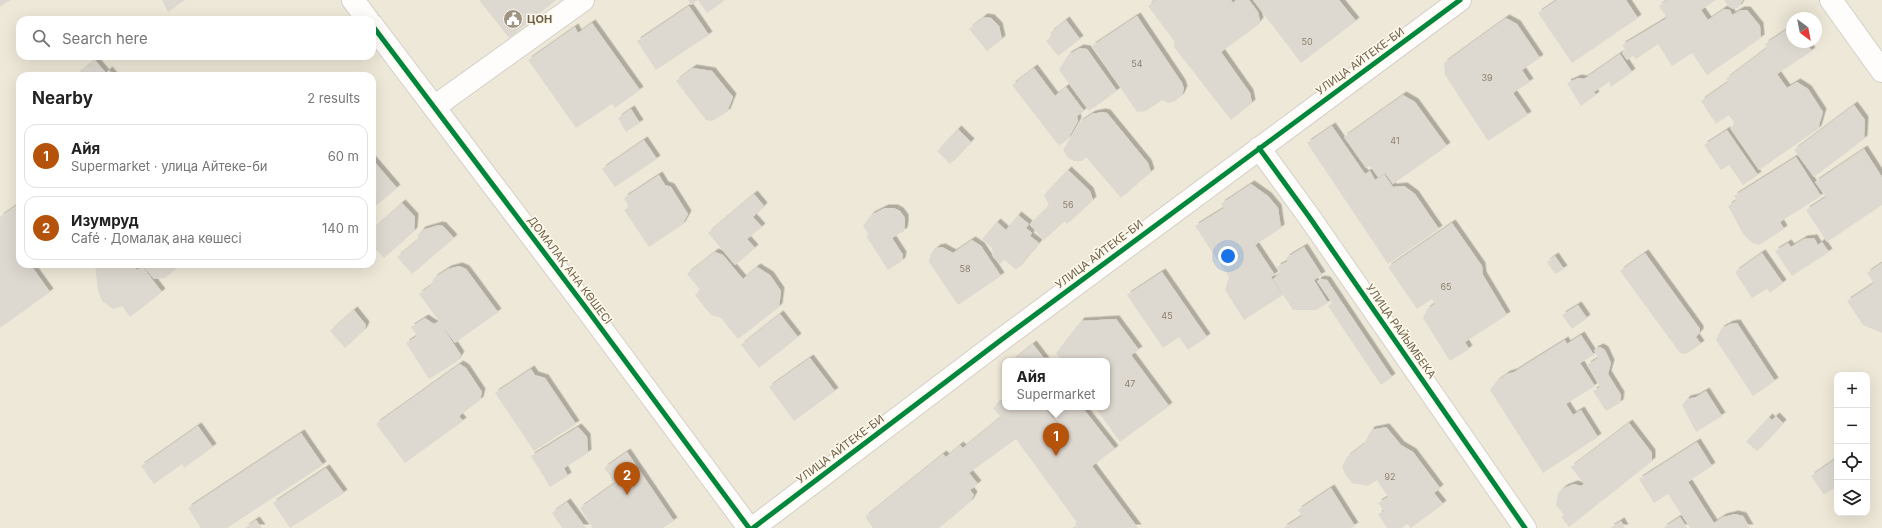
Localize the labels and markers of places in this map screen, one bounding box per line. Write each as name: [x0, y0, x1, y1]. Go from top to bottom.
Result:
public building icon: ЦОН: [502, 8, 524, 30]
place label: ЦОН: [527, 12, 552, 26]
pin: 1: [1043, 423, 1069, 456]
pin: 2: [614, 462, 640, 495]

